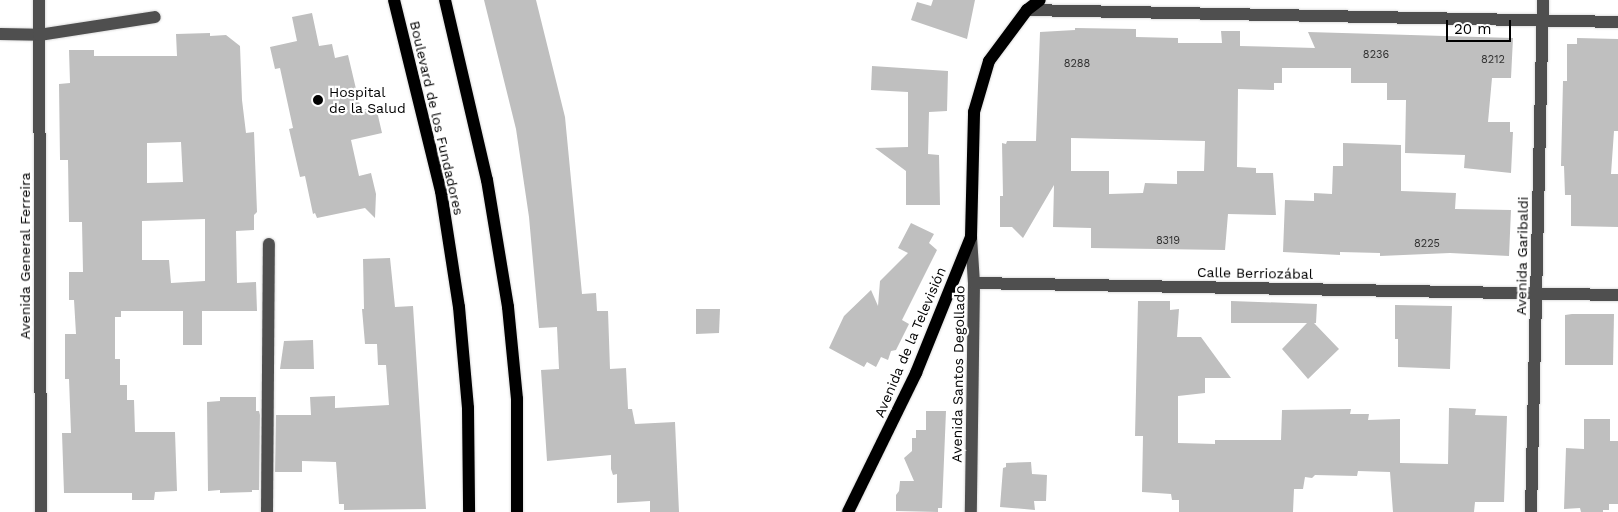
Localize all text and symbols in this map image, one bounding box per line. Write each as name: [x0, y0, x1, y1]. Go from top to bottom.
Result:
scale bar: [1448, 10, 1513, 42]
street label: Boulevard de los Fundadores: [406, 19, 468, 217]
text: 20 m: [1454, 20, 1492, 38]
house number: 8236: [1363, 48, 1389, 62]
house number: 8212: [1481, 53, 1505, 67]
house number: 8288: [1064, 57, 1090, 71]
place label: Hospital de la Salud: [329, 84, 406, 116]
marker: Hospital de la Salud: [311, 93, 325, 107]
street label: Avenida General Ferreira: [17, 172, 33, 340]
street label: Avenida Garibaldi: [1513, 196, 1531, 316]
house number: 8319: [1156, 234, 1180, 248]
house number: 8225: [1414, 237, 1440, 251]
street label: Avenida de la Televisión: [870, 264, 950, 420]
street label: Calle Berriozábal: [1197, 264, 1313, 282]
street label: Avenida Santos Degollado: [948, 285, 968, 463]

